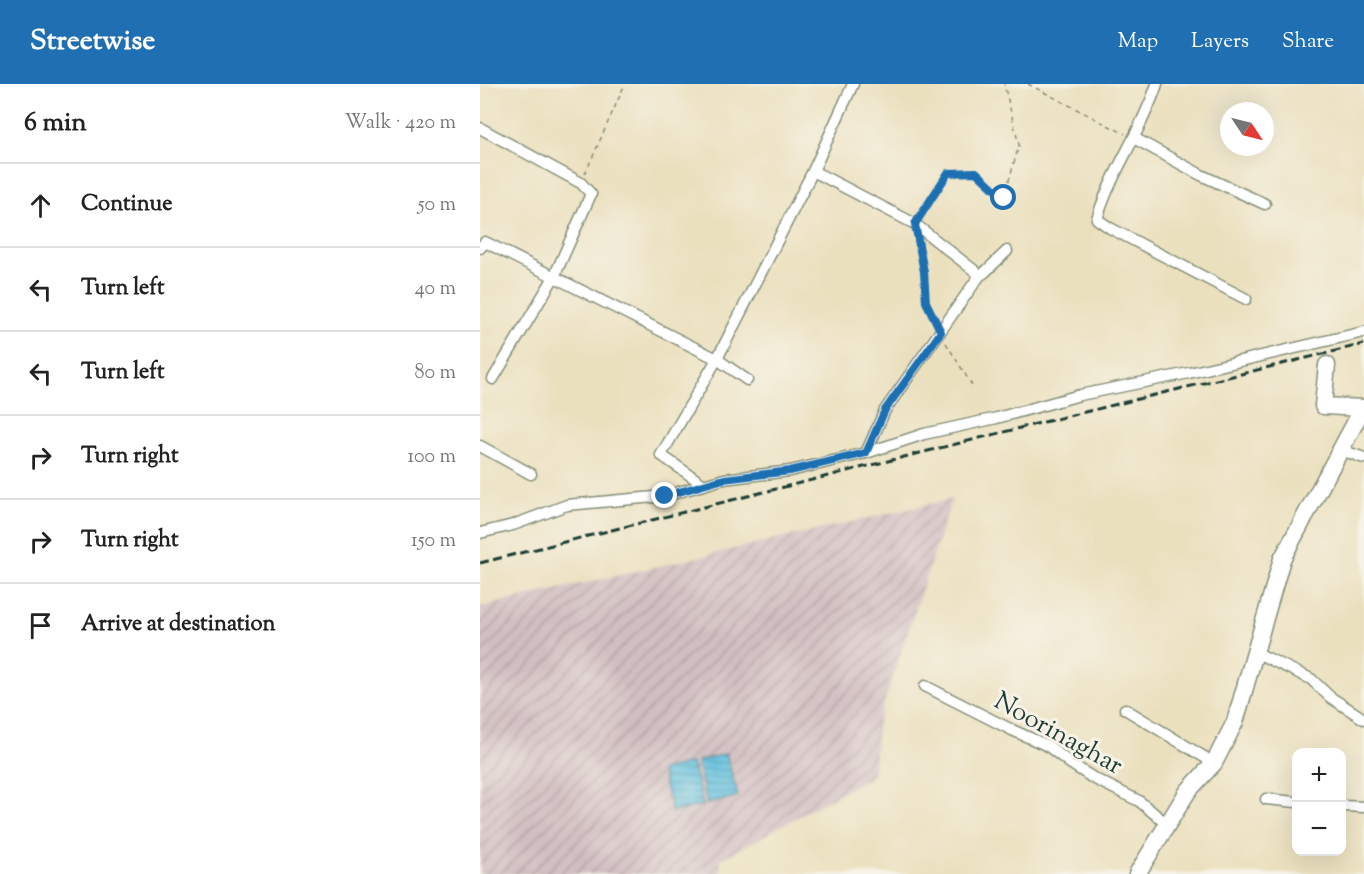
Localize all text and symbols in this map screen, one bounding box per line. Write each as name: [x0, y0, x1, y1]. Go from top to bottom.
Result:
text: Streetwise: [30, 22, 155, 62]
text: Map: [1118, 27, 1158, 57]
text: Layers: [1191, 27, 1249, 57]
text: Share: [1282, 27, 1334, 57]
north arrow: [1220, 102, 1274, 156]
text: 6 min: [24, 105, 87, 142]
text: Walk · 420 m: [345, 109, 456, 138]
route start: [990, 184, 1016, 210]
icon: ahead: [24, 189, 57, 222]
text: Continue: [81, 189, 172, 221]
text: 50 m: [418, 191, 456, 220]
icon: left: [24, 273, 57, 306]
text: Turn left: [81, 273, 164, 305]
text: 40 m: [415, 275, 456, 304]
icon: left: [24, 357, 57, 390]
text: Turn left: [81, 357, 164, 389]
text: 80 m: [415, 359, 456, 388]
icon: right: [24, 441, 57, 474]
text: Turn right: [81, 441, 178, 473]
text: 100 m: [407, 443, 456, 472]
route end: [651, 482, 677, 508]
icon: right: [24, 525, 57, 558]
text: Turn right: [81, 525, 178, 557]
text: 150 m: [411, 527, 456, 556]
icon: arrive: [24, 609, 57, 642]
text: Arrive at destination: [81, 609, 276, 641]
street label: Noorinaghar: [987, 684, 1129, 785]
map controls: [1292, 748, 1346, 856]
button: +: [1292, 748, 1346, 802]
button: −: [1292, 802, 1346, 856]

